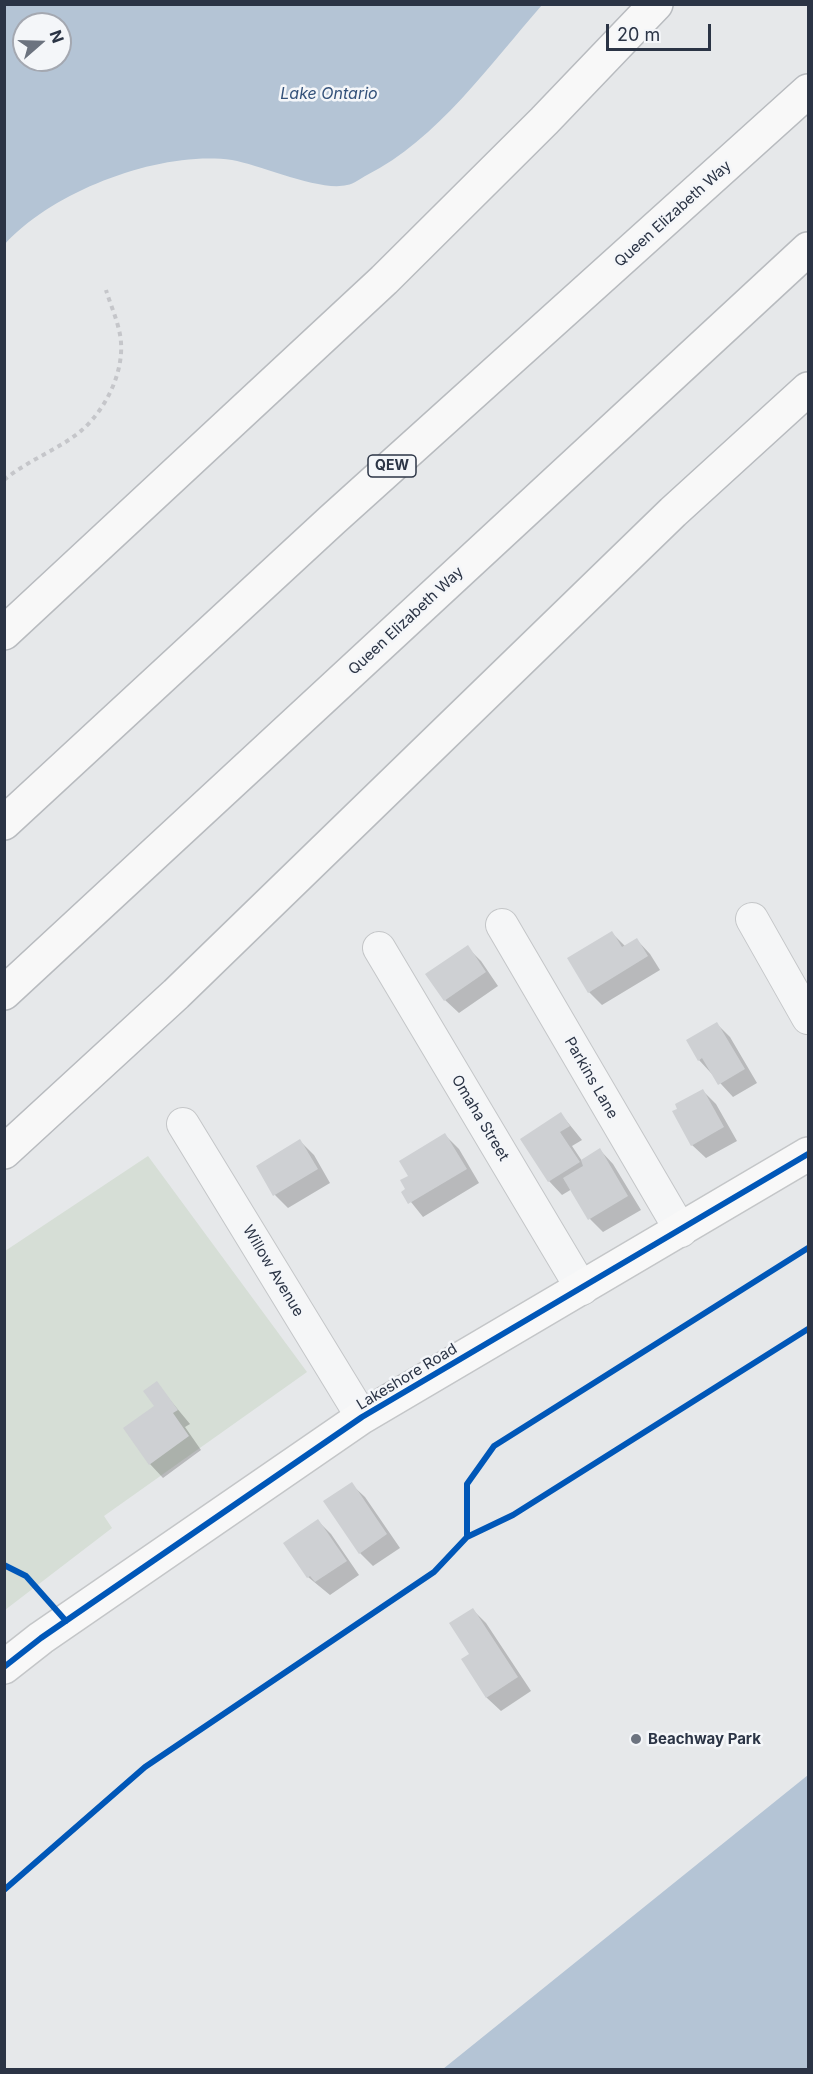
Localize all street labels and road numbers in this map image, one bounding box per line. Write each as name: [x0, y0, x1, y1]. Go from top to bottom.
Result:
street label: Queen Elizabeth Way: [611, 157, 735, 271]
road number: QEW: [368, 455, 416, 477]
street label: Queen Elizabeth Way: [345, 563, 467, 679]
street label: Parkins Lane: [560, 1034, 622, 1122]
street label: Omaha Street: [447, 1072, 513, 1164]
street label: Willow Avenue: [239, 1222, 307, 1320]
street label: Lakeshore Road: [354, 1340, 460, 1414]

